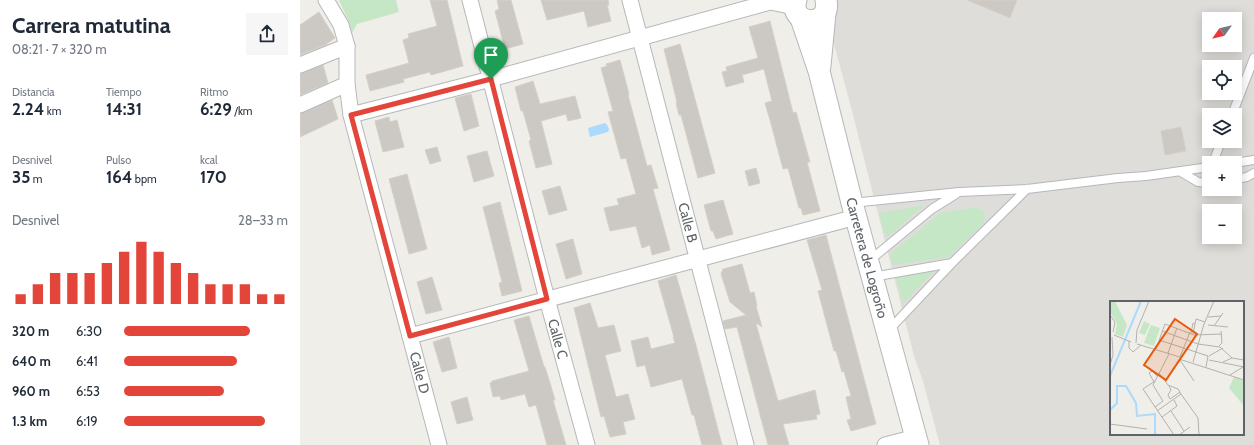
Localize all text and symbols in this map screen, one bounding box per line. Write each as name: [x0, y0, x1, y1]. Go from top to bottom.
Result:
text: Carrera matutina: [12, 12, 171, 39]
north arrow: [1202, 12, 1242, 52]
map controls: [1202, 12, 1242, 244]
button: share: [246, 13, 288, 55]
pin: [474, 38, 508, 79]
text: 08:21 · 7 × 320 m: [12, 41, 107, 57]
icon: arrive: [480, 44, 502, 66]
button: locate: [1202, 60, 1242, 100]
text: Distancia: [12, 85, 55, 99]
text: Tiempo: [106, 85, 142, 99]
text: Ritmo: [200, 85, 228, 99]
text: 2.24: [12, 99, 44, 119]
text: 14:31: [106, 99, 142, 119]
text: 6:29: [200, 99, 232, 119]
text: km: [44, 104, 61, 118]
text: /km: [232, 104, 253, 118]
button: layers: [1202, 108, 1242, 148]
text: Desnivel: [12, 153, 52, 167]
text: Pulso: [106, 153, 131, 167]
text: kcal: [200, 153, 218, 167]
button: +: [1202, 156, 1242, 196]
text: 35: [12, 167, 30, 187]
text: 164: [106, 167, 132, 187]
text: 170: [200, 167, 227, 187]
text: m: [30, 172, 42, 186]
text: bpm: [132, 172, 157, 186]
street label: Carretera de Logroño: [842, 196, 892, 321]
street label: Calle B: [674, 201, 702, 244]
button: −: [1202, 204, 1242, 244]
text: Desnivel: [12, 212, 59, 228]
text: 28–33 m: [238, 212, 288, 228]
inset map: [1110, 301, 1244, 435]
street label: Calle C: [544, 317, 572, 361]
text: 320 m: [12, 323, 49, 339]
text: 6:30: [76, 323, 102, 339]
street label: Calle D: [406, 350, 434, 396]
text: 640 m: [12, 353, 51, 369]
text: 6:41: [76, 353, 98, 369]
text: 960 m: [12, 383, 50, 399]
text: 6:53: [76, 383, 100, 399]
text: 1.3 km: [12, 413, 47, 429]
text: 6:19: [76, 413, 98, 429]

